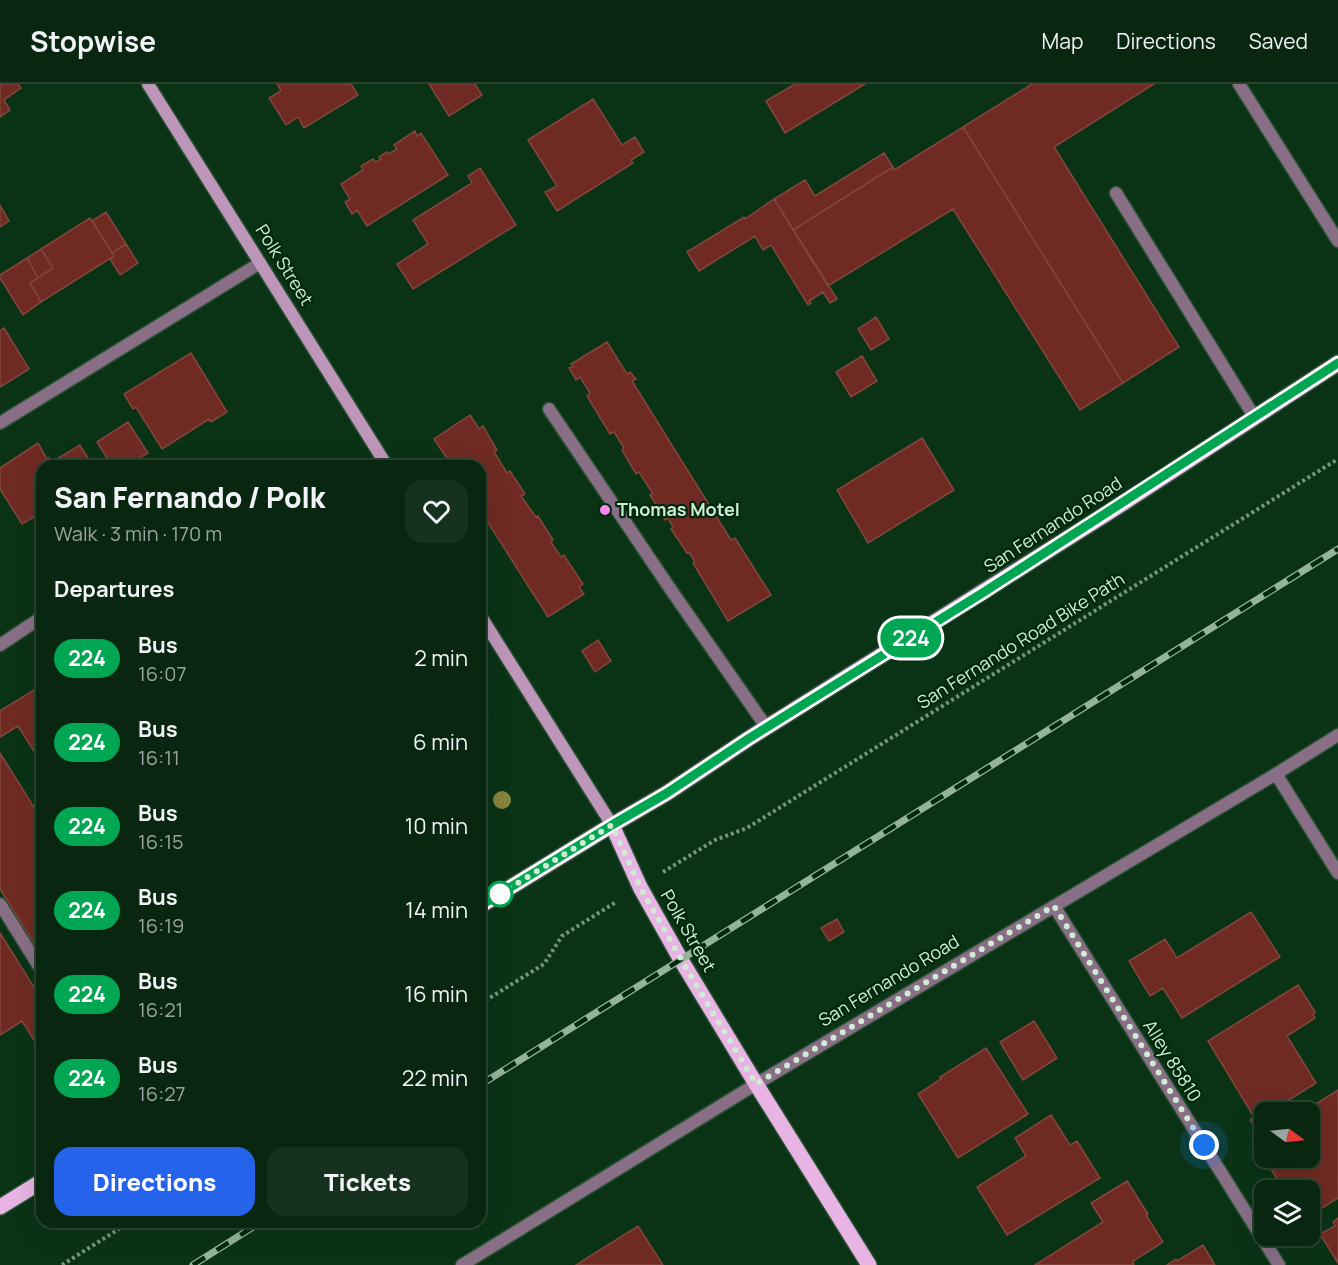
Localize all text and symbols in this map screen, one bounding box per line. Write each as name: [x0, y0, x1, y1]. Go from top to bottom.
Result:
text: Stopwise: [30, 22, 156, 60]
text: Map: [1042, 27, 1083, 55]
text: Directions: [1116, 27, 1216, 55]
text: Saved: [1249, 27, 1308, 55]
street label: Polk Street: [251, 219, 319, 309]
street label: San Fernando Road: [979, 471, 1126, 578]
text: San Fernando / Polk: [54, 478, 325, 516]
button: heart: [405, 480, 468, 543]
place label: Thomas Motel: [617, 497, 740, 521]
marker: Thomas Motel: [598, 503, 612, 517]
text: Walk · 3 min · 170 m: [54, 520, 222, 547]
street label: San Fernando Road Bike Path: [912, 566, 1129, 714]
text: Departures: [54, 574, 174, 604]
line badge: 224: [876, 618, 946, 658]
text: 224: [892, 624, 930, 652]
text: Bus: [138, 630, 178, 660]
text: 2 min: [414, 643, 468, 673]
text: 224: [68, 644, 106, 672]
text: 16:07: [138, 660, 186, 687]
text: Bus: [138, 714, 178, 744]
text: 6 min: [413, 727, 468, 757]
text: 224: [68, 728, 106, 756]
text: 16:11: [138, 744, 180, 771]
text: Bus: [138, 798, 178, 828]
text: 10 min: [405, 811, 468, 841]
text: 224: [68, 812, 106, 840]
text: 16:15: [138, 828, 184, 855]
unlabelled marker: [487, 881, 513, 907]
text: Bus: [138, 882, 178, 912]
street label: Polk Street: [656, 885, 722, 976]
text: 14 min: [405, 895, 468, 925]
text: 224: [68, 896, 106, 924]
text: 16:19: [138, 912, 184, 939]
street label: San Fernando Road: [814, 929, 963, 1032]
text: Bus: [138, 966, 178, 996]
text: 16 min: [405, 979, 468, 1009]
text: 224: [68, 980, 106, 1008]
text: 16:21: [138, 996, 183, 1023]
street label: Alley 85810: [1138, 1015, 1208, 1106]
text: Bus: [138, 1050, 178, 1080]
text: 22 min: [402, 1063, 468, 1093]
text: 224: [68, 1064, 106, 1092]
text: 16:27: [138, 1080, 186, 1107]
north arrow: [1254, 1102, 1320, 1168]
map controls: [1254, 1102, 1320, 1246]
your location: [1189, 1130, 1219, 1160]
button: Directions: [54, 1147, 255, 1216]
button: Tickets: [267, 1147, 468, 1216]
button: layers: [1254, 1180, 1320, 1246]

